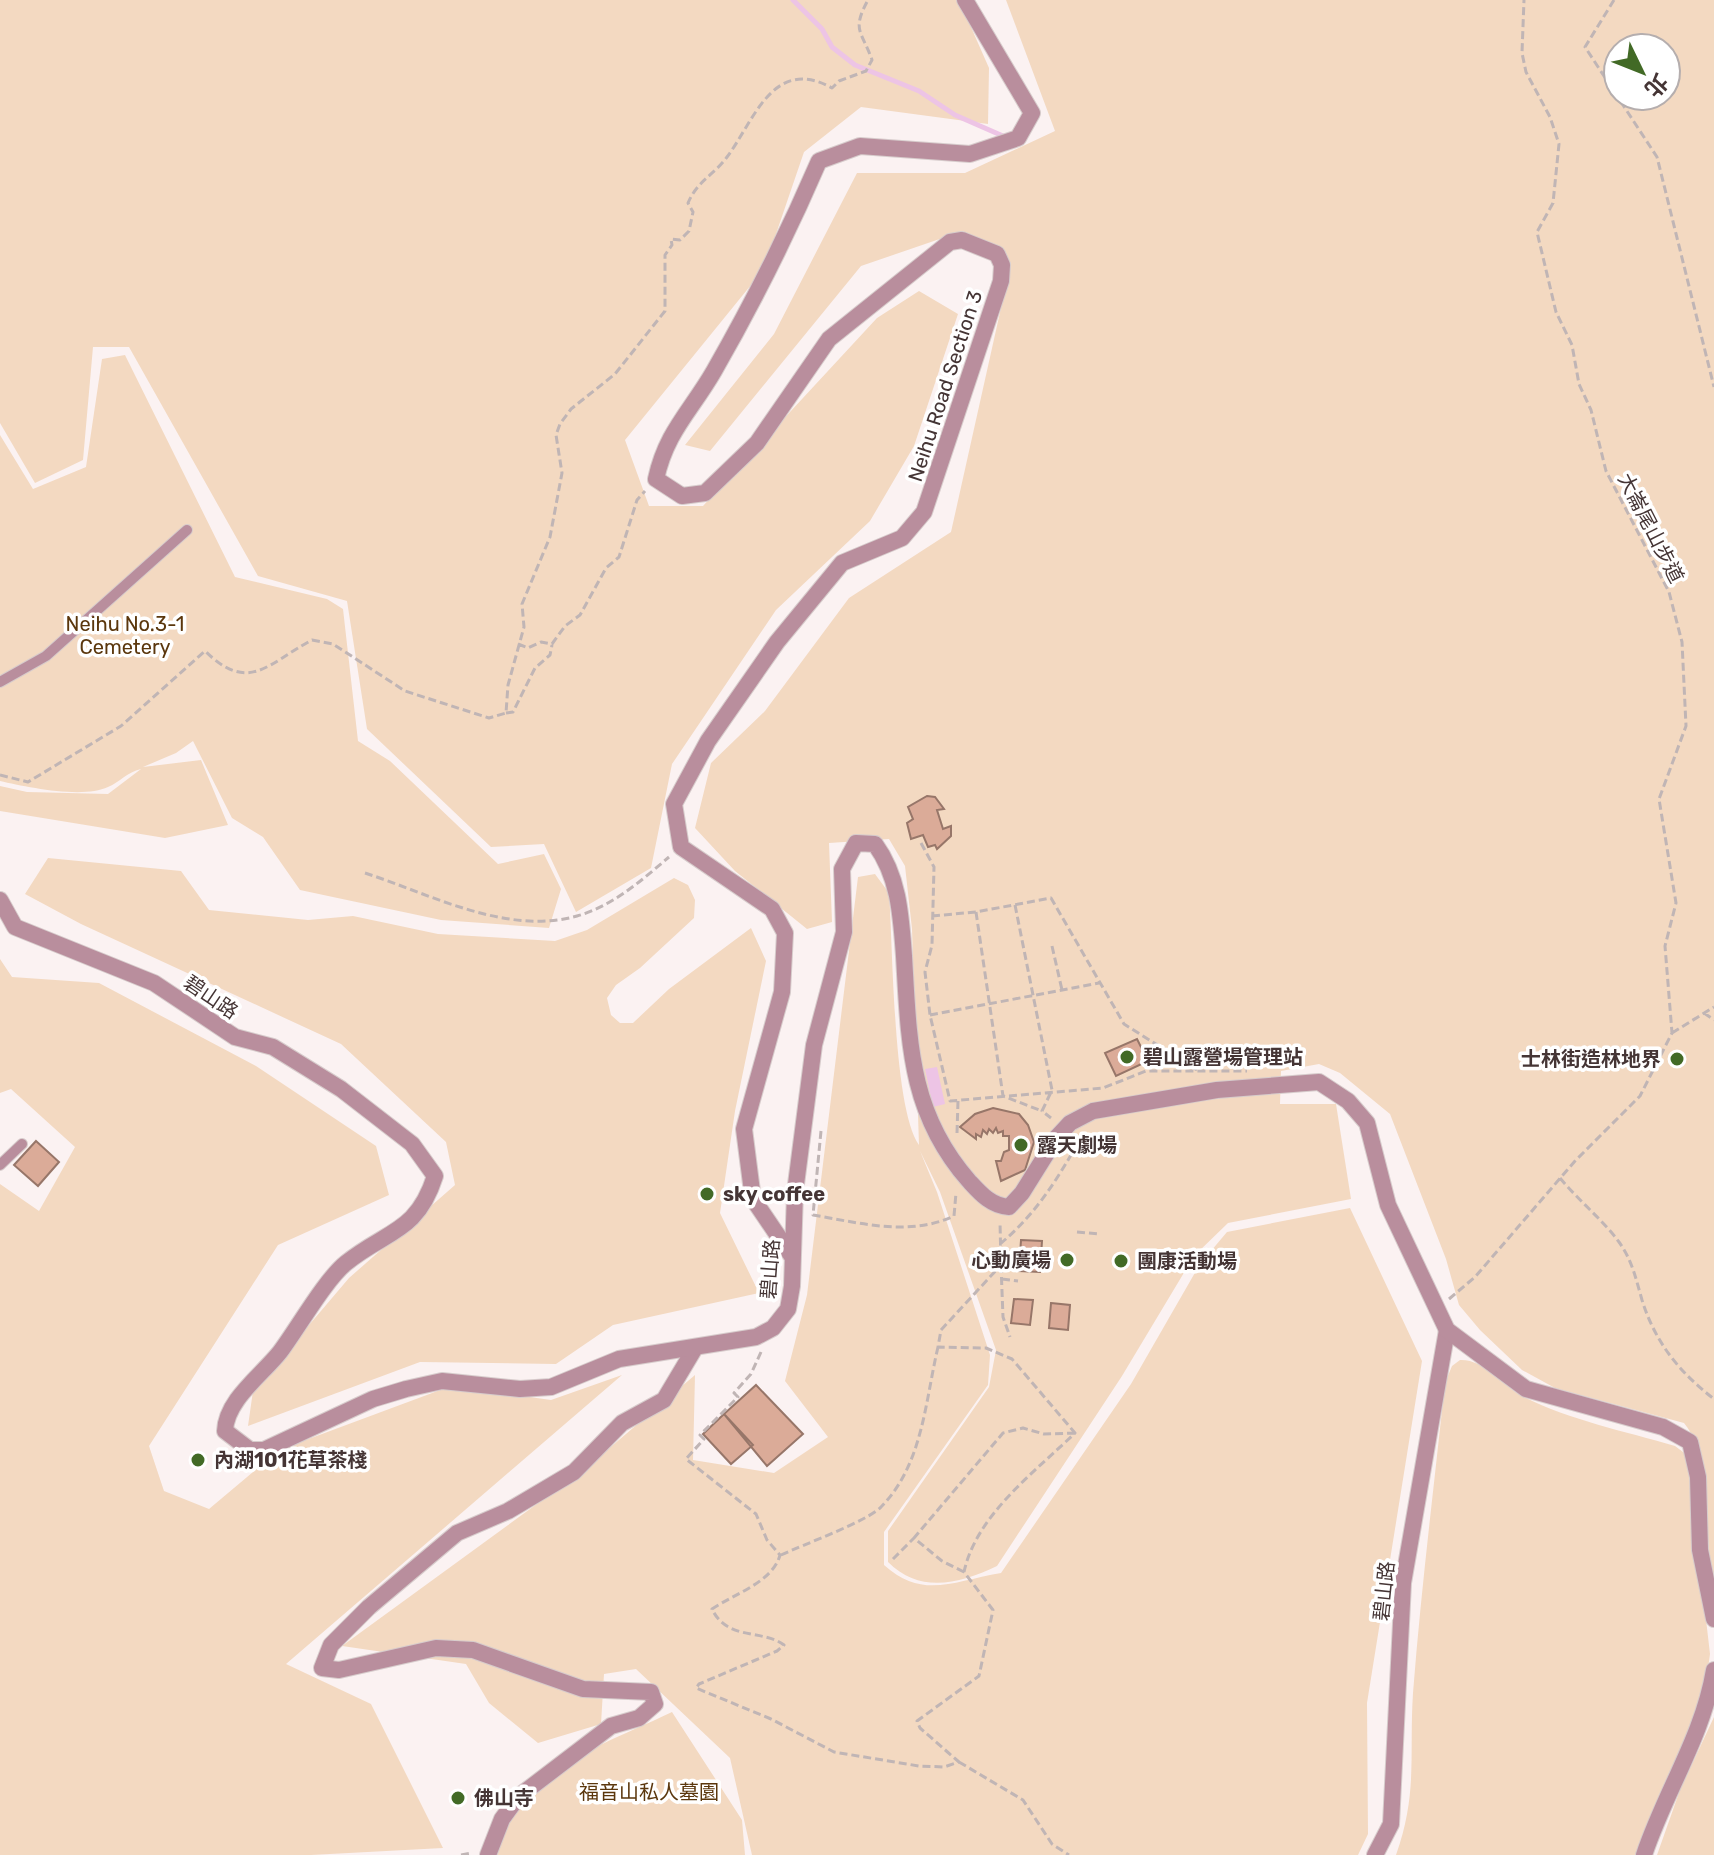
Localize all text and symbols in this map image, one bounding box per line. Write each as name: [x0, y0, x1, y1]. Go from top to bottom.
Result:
north arrow: [1602, 32, 1682, 112]
text: 北: [1639, 68, 1674, 103]
street label: Neihu Road Section 3: [903, 288, 987, 484]
street label: 大崙尾山步道: [1613, 469, 1689, 587]
park label: Neihu No.3-1 Cemetery: [66, 612, 184, 659]
street label: 碧山路: [179, 970, 243, 1024]
place label: 碧山露營場管理站: [1143, 1045, 1303, 1069]
place label: 士林街造林地界: [1521, 1047, 1661, 1071]
marker: 碧山露營場管理站: [1118, 1048, 1136, 1066]
marker: 士林街造林地界: [1668, 1050, 1686, 1068]
place label: 露天劇場: [1037, 1133, 1117, 1157]
marker: 露天劇場: [1012, 1136, 1030, 1154]
place label: sky coffee: [723, 1182, 825, 1206]
marker: sky coffee: [698, 1185, 716, 1203]
street label: 碧山路: [756, 1238, 784, 1300]
place label: 心動廣場: [971, 1248, 1051, 1272]
place label: 團康活動場: [1137, 1249, 1237, 1273]
marker: 心動廣場: [1058, 1251, 1076, 1269]
marker: 團康活動場: [1112, 1252, 1130, 1270]
place label: 內湖101花草茶棧: [214, 1448, 367, 1472]
marker: 內湖101花草茶棧: [189, 1451, 207, 1469]
street label: 碧山路: [1369, 1560, 1399, 1622]
park label: 福音山私人墓園: [579, 1780, 719, 1804]
place label: 佛山寺: [474, 1786, 534, 1810]
marker: 佛山寺: [449, 1789, 467, 1807]

